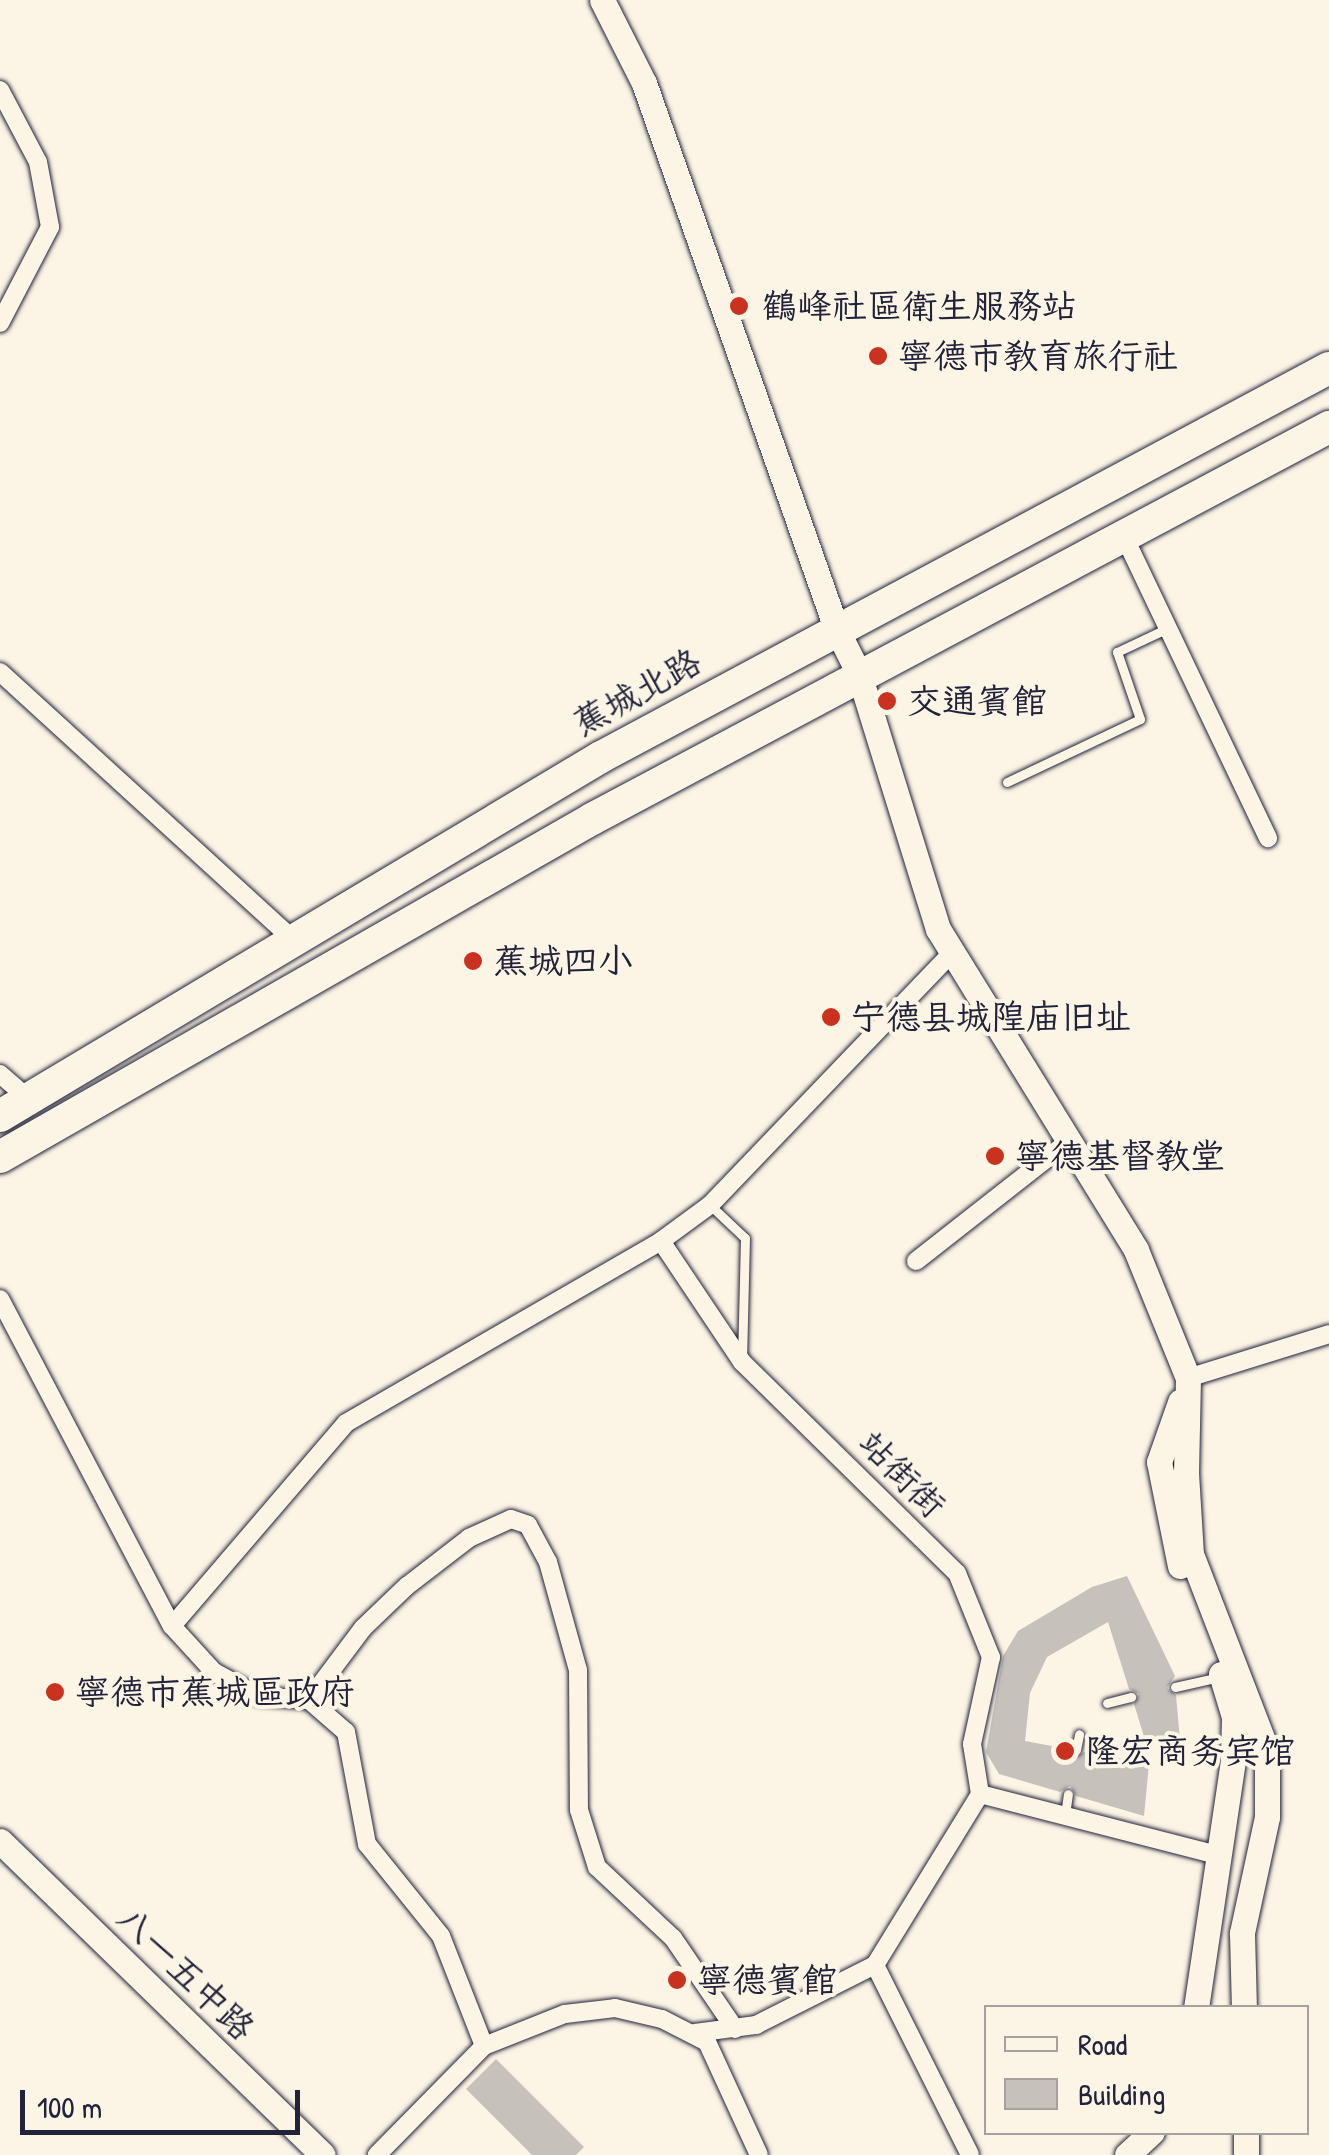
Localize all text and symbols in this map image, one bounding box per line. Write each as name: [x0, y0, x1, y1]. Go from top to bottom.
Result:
place label: 鶴峰社區衛生服務站: [762, 285, 1077, 327]
marker: 鶴峰社區衛生服務站: [726, 293, 752, 319]
place label: 寧德市教育旅行社: [898, 335, 1178, 377]
marker: 寧德市教育旅行社: [867, 345, 889, 367]
street label: 蕉城北路: [566, 640, 708, 744]
place label: 交通賓館: [907, 680, 1047, 722]
marker: 交通賓館: [876, 690, 898, 712]
place label: 蕉城四小: [493, 940, 633, 982]
marker: 蕉城四小: [462, 950, 484, 972]
place label: 宁德县城隍庙旧址: [851, 996, 1131, 1038]
marker: 宁德县城隍庙旧址: [820, 1006, 842, 1028]
place label: 寧德基督教堂: [1015, 1135, 1225, 1177]
marker: 寧德基督教堂: [984, 1145, 1006, 1167]
street label: 站街街: [850, 1422, 954, 1526]
place label: 寧德市蕉城區政府: [75, 1671, 355, 1713]
marker: 寧德市蕉城區政府: [44, 1681, 66, 1703]
place label: 隆宏商务宾馆: [1085, 1730, 1295, 1772]
marker: 隆宏商务宾馆: [1054, 1740, 1076, 1762]
street label: 八一五中路: [108, 1897, 264, 2049]
place label: 寧德賓館: [697, 1959, 837, 2001]
marker: 寧德賓館: [666, 1969, 688, 1991]
legend: [984, 2005, 1309, 2135]
text: Road: [1078, 2024, 1127, 2064]
scale bar: [25, 2070, 305, 2132]
text: Building: [1078, 2074, 1165, 2114]
text: 100 m: [37, 2087, 102, 2127]

